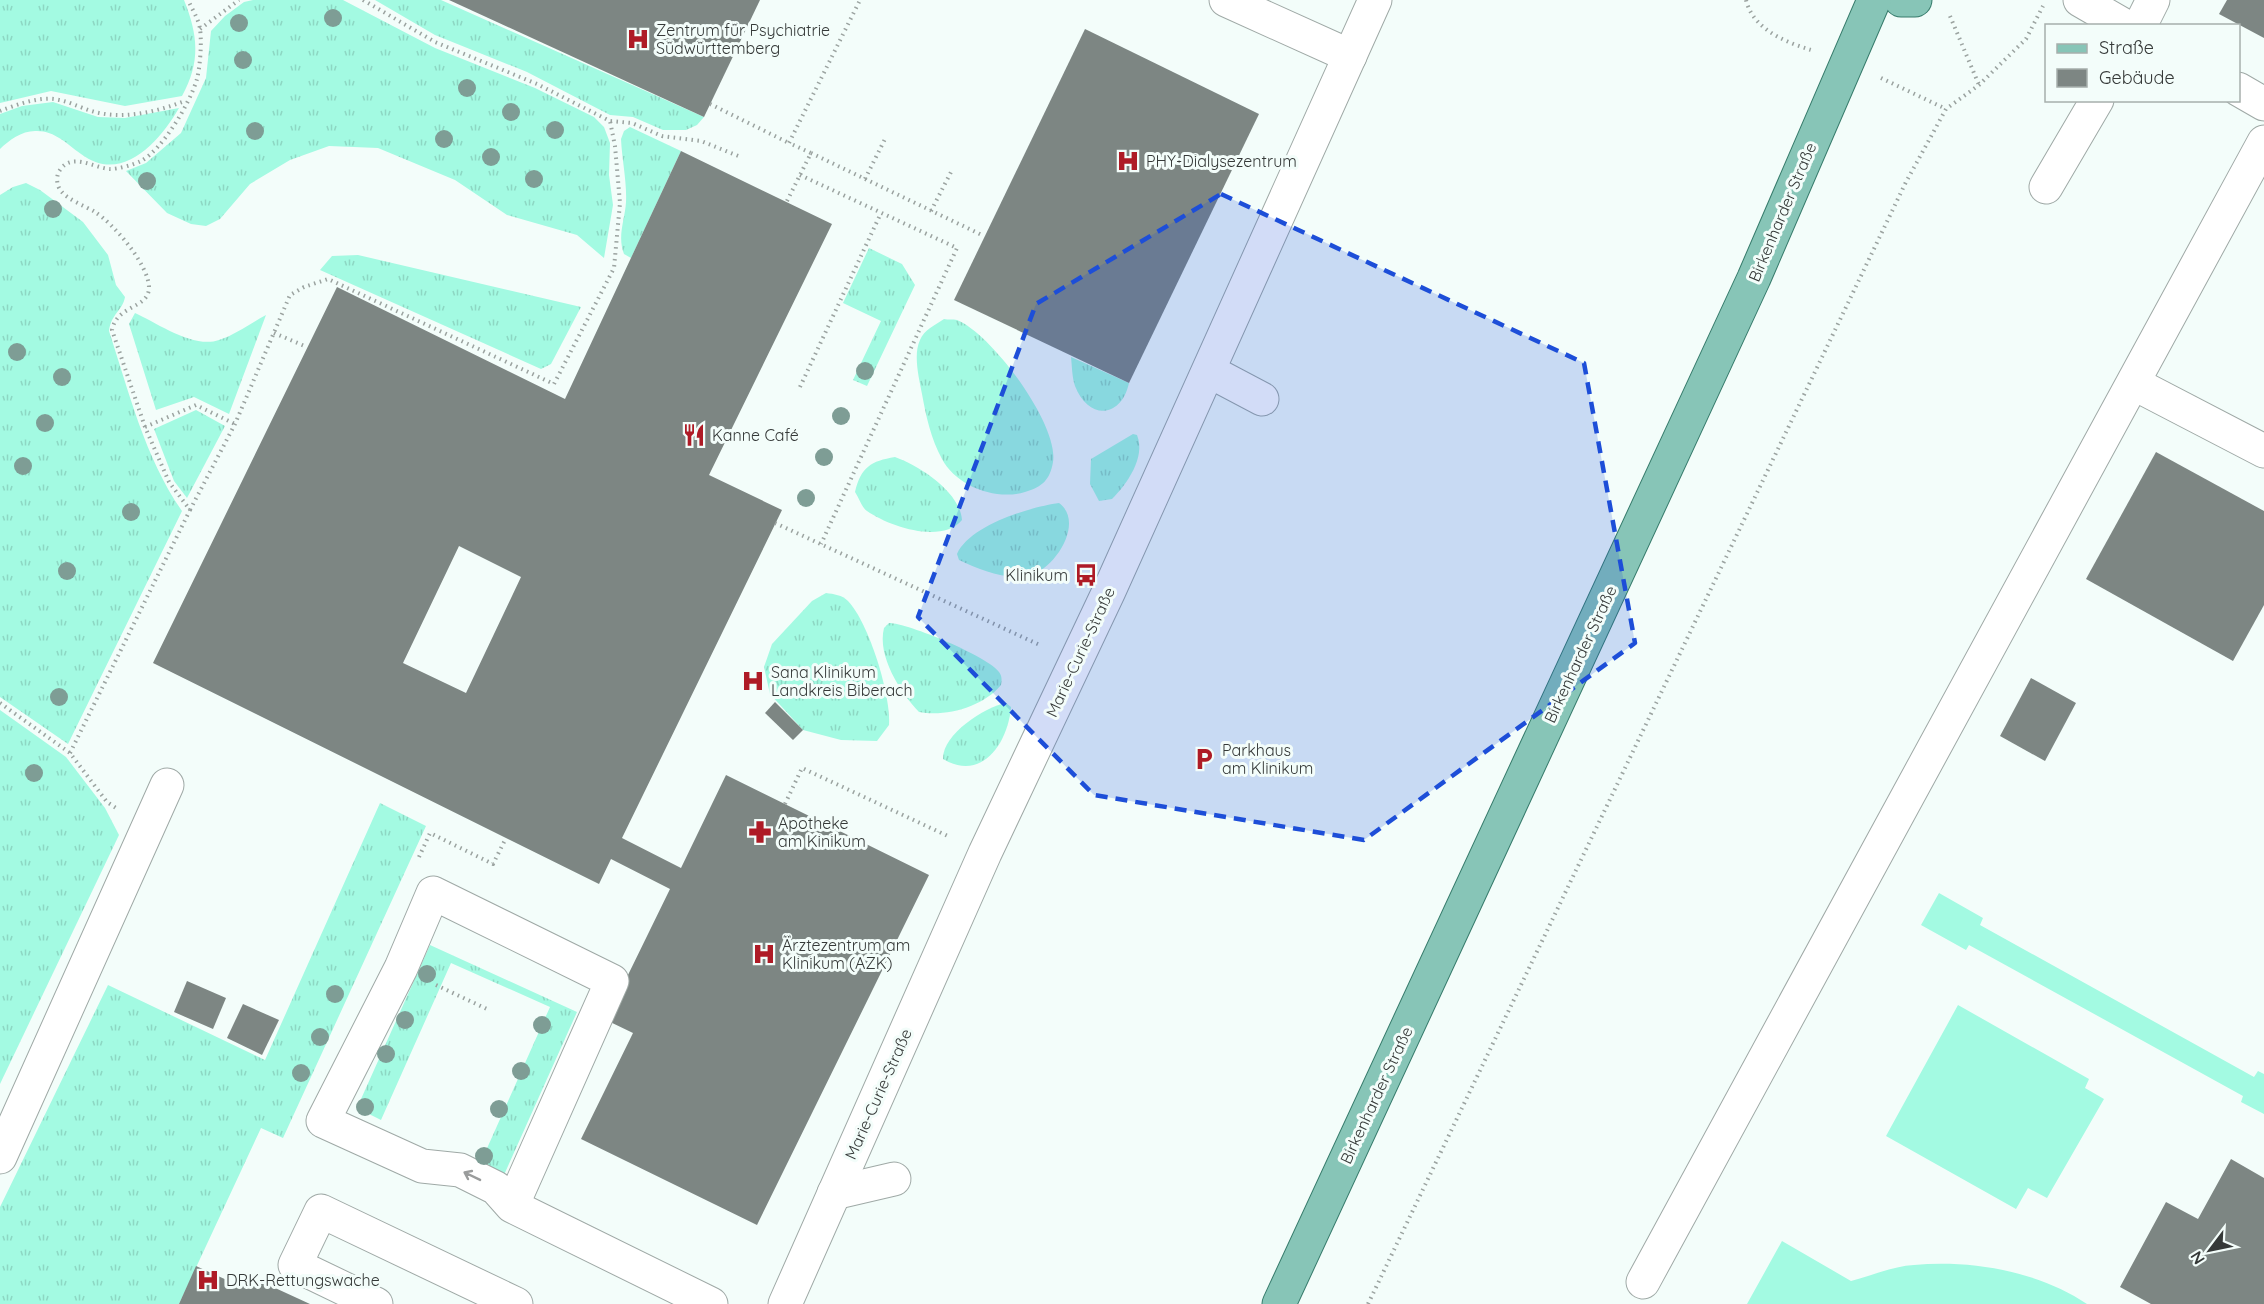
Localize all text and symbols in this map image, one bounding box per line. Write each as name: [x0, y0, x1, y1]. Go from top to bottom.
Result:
place label: Zentrum für Psychiatrie Südwürttemberg: [656, 20, 830, 58]
legend: [2045, 24, 2240, 102]
hospital icon: Zentrum für Psychiatrie Südwürttemberg: [625, 26, 651, 52]
text: Straße: [2099, 36, 2154, 59]
text: Gebäude: [2099, 66, 2175, 89]
street label: Birkenharder Straße: [1744, 139, 1820, 285]
hospital icon: PHY-Dialysezentrum: [1115, 148, 1141, 174]
place label: PHY-Dialysezentrum: [1146, 151, 1297, 171]
restaurant icon: Kanne Café: [681, 422, 707, 448]
place label: Kanne Café: [712, 425, 799, 445]
bus stop icon: Klinikum: [1073, 562, 1099, 588]
place label: Klinikum: [1005, 565, 1068, 585]
street label: Birkenharder Straße: [1539, 582, 1621, 726]
street label: Marie-Curie-Straße: [1041, 584, 1119, 720]
place label: Sana Klinikum Landkreis Biberach: [771, 662, 912, 700]
hospital icon: Sana Klinikum Landkreis Biberach: [740, 668, 766, 694]
place label: Parkhaus am Klinikum: [1222, 740, 1313, 778]
parking icon: Parkhaus am Klinikum: [1191, 746, 1217, 772]
place label: Apotheke am Kinikum: [778, 813, 866, 851]
pharmacy icon: Apotheke am Kinikum: [747, 819, 773, 845]
place label: Ärztezentrum am Klinikum (AZK): [782, 935, 910, 973]
hospital icon: Ärztezentrum am Klinikum (AZK): [751, 941, 777, 967]
street label: Birkenharder Straße: [1335, 1023, 1417, 1167]
street label: Marie-Curie-Straße: [840, 1026, 916, 1162]
one-way arrow: [463, 1170, 481, 1182]
north arrow: [2180, 1220, 2240, 1280]
text: N: [2186, 1248, 2209, 1268]
hospital icon: DRK-Rettungswache: [195, 1267, 221, 1293]
place label: DRK-Rettungswache: [226, 1270, 380, 1290]

